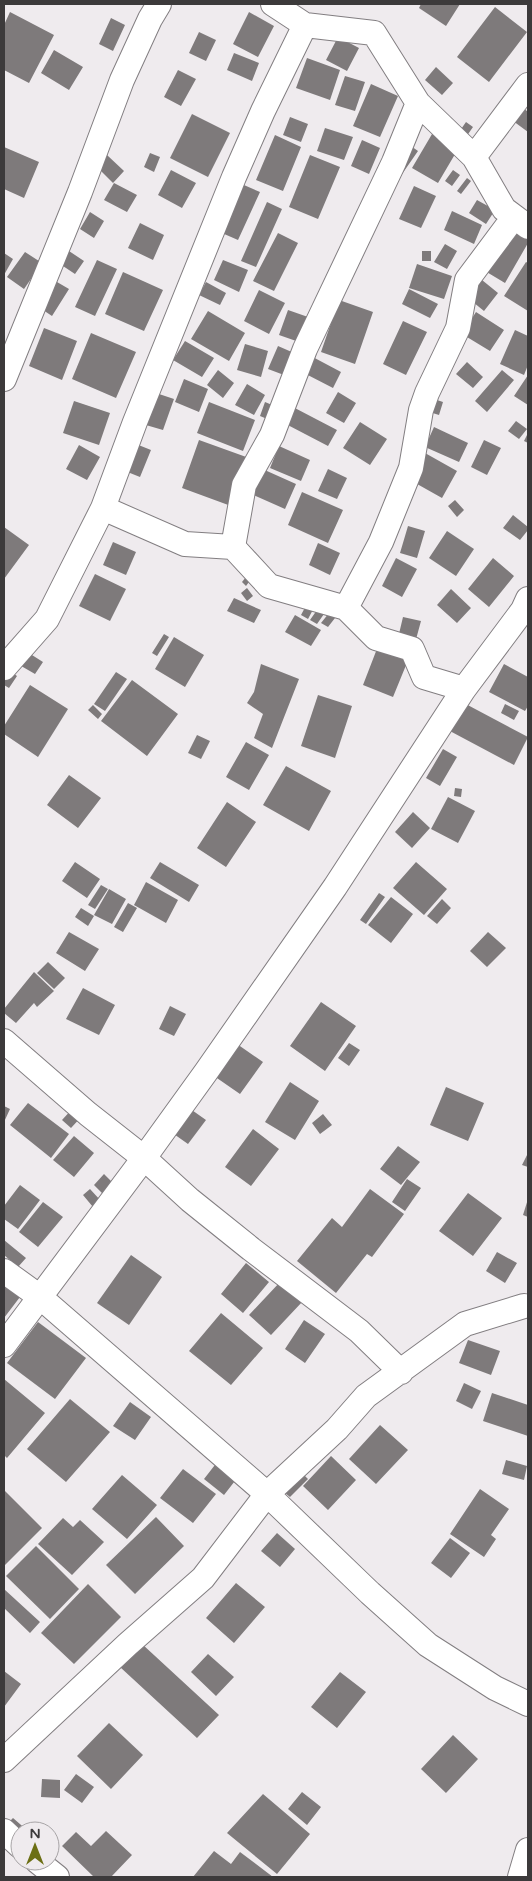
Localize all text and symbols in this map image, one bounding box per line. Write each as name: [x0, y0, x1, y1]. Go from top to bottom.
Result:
north arrow: [10, 1821, 60, 1871]
text: N: [29, 1825, 41, 1842]

